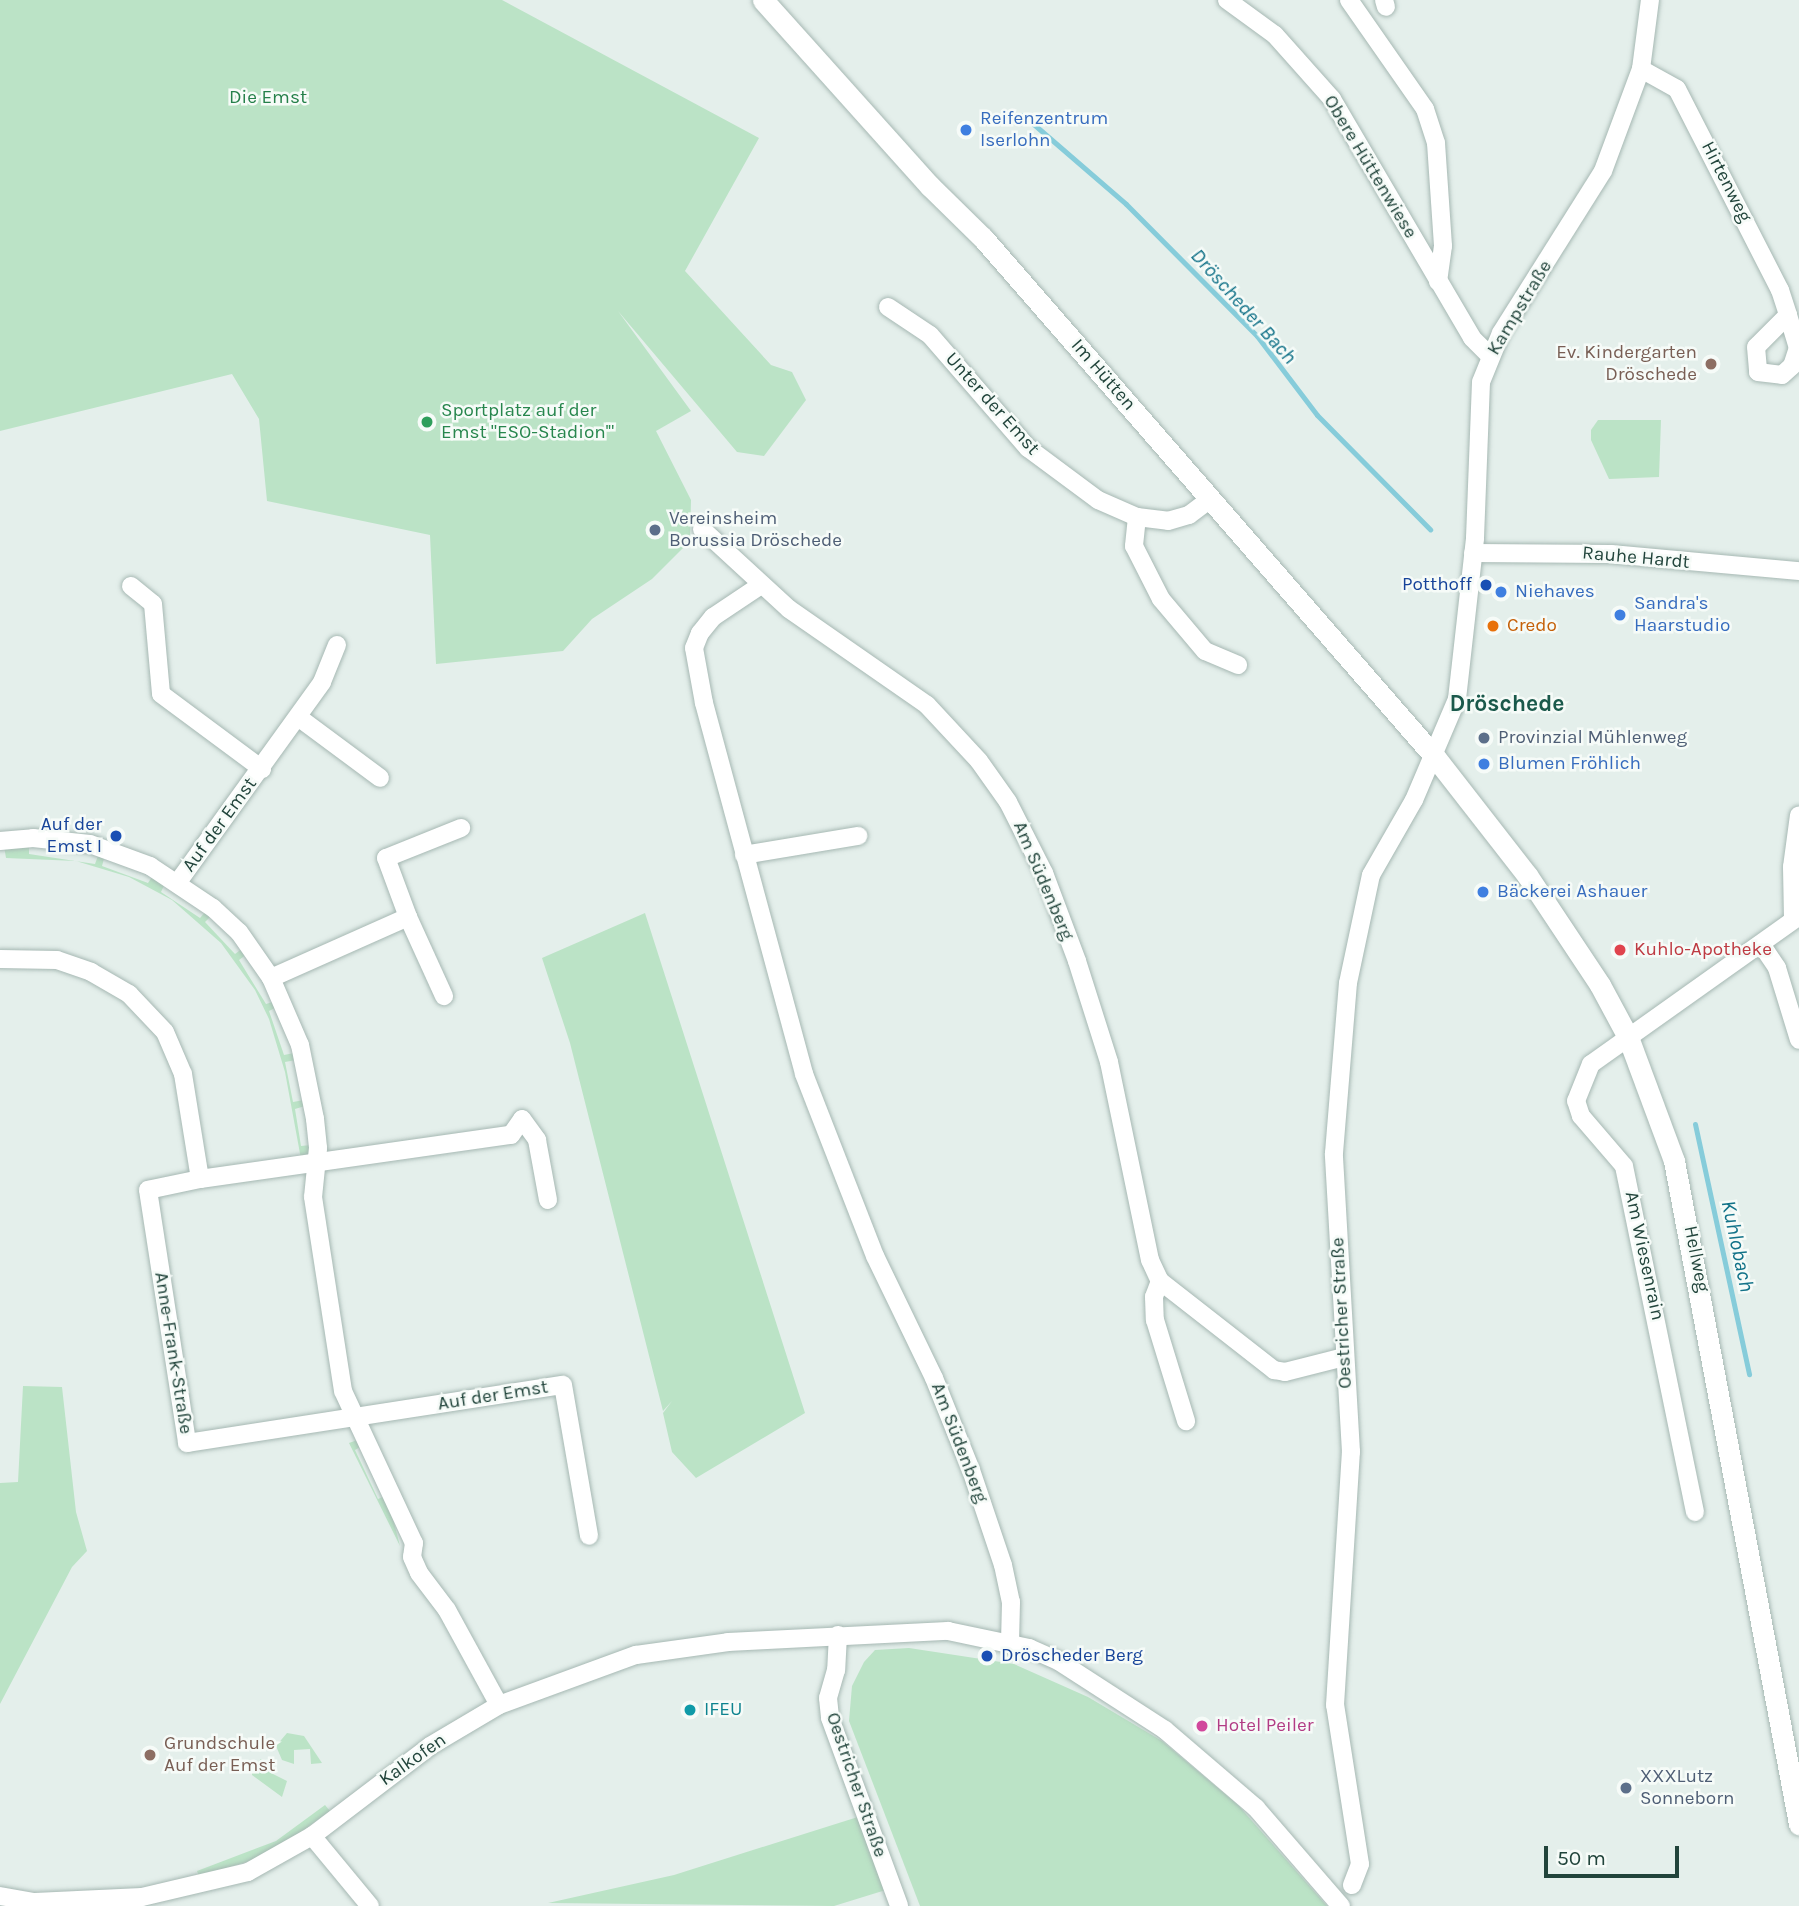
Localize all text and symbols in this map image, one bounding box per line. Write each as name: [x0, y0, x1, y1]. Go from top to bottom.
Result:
park label: Die Emst: [229, 87, 307, 109]
street label: Obere Hüttenwiese: [1318, 91, 1422, 243]
place label: Reifenzentrum Iserlohn: [980, 108, 1108, 152]
marker: Reifenzentrum Iserlohn: [958, 122, 974, 138]
street label: Hirtenweg: [1696, 138, 1756, 226]
water label: Dröscheder Bach: [1185, 243, 1303, 369]
street label: Kampstraße: [1483, 256, 1557, 360]
street label: Im Hütten: [1066, 335, 1140, 415]
place label: Ev. Kindergarten Dröschede: [1556, 342, 1697, 386]
street label: Unter der Emst: [940, 348, 1044, 460]
marker: Ev. Kindergarten Dröschede: [1703, 356, 1719, 372]
place label: Sportplatz auf der Emst "ESO-Stadion'": [441, 400, 614, 444]
marker: Sportplatz auf der Emst "ESO-Stadion'": [419, 414, 435, 430]
place label: Vereinsheim Borussia Dröschede: [669, 508, 842, 552]
marker: Vereinsheim Borussia Dröschede: [647, 522, 663, 538]
street label: Rauhe Hardt: [1581, 542, 1691, 574]
place label: Potthoff: [1402, 574, 1472, 596]
marker: Potthoff: [1478, 577, 1494, 593]
place label: Niehaves: [1515, 581, 1595, 603]
marker: Niehaves: [1493, 584, 1509, 600]
place label: Sandra's Haarstudio: [1634, 593, 1730, 637]
marker: Sandra's Haarstudio: [1612, 607, 1628, 623]
place label: Credo: [1507, 615, 1557, 637]
marker: Credo: [1485, 618, 1501, 634]
district label: Dröschede: [1450, 690, 1564, 718]
place label: Provinzial Mühlenweg: [1498, 727, 1687, 749]
marker: Provinzial Mühlenweg: [1476, 730, 1492, 746]
place label: Blumen Fröhlich: [1498, 753, 1641, 775]
marker: Blumen Fröhlich: [1476, 756, 1492, 772]
street label: Auf der Emst: [178, 773, 262, 877]
place label: Auf der Emst I: [41, 814, 102, 858]
street label: Am Südenberg: [1008, 818, 1078, 944]
marker: Auf der Emst I: [108, 828, 124, 844]
place label: Bäckerei Ashauer: [1497, 881, 1647, 903]
marker: Bäckerei Ashauer: [1475, 884, 1491, 900]
place label: Kuhlo-Apotheke: [1634, 939, 1772, 961]
marker: Kuhlo-Apotheke: [1612, 942, 1628, 958]
street label: Am Wiesenrain: [1619, 1189, 1669, 1323]
water label: Kuhlobach: [1716, 1198, 1760, 1294]
street label: Hellweg: [1678, 1224, 1714, 1294]
street label: Oestricher Straße: [1327, 1237, 1357, 1389]
street label: Anne-Frank-Straße: [149, 1270, 197, 1436]
street label: Auf der Emst: [436, 1376, 550, 1416]
street label: Am Südenberg: [926, 1380, 992, 1506]
place label: Dröscheder Berg: [1001, 1645, 1143, 1667]
marker: Dröscheder Berg: [979, 1648, 995, 1664]
place label: IFEU: [704, 1699, 742, 1721]
marker: IFEU: [682, 1702, 698, 1718]
street label: Oestricher Straße: [821, 1710, 891, 1860]
place label: Hotel Peiler: [1216, 1715, 1314, 1737]
marker: Hotel Peiler: [1194, 1718, 1210, 1734]
street label: Kalkofen: [375, 1729, 451, 1791]
place label: Grundschule Auf der Emst: [164, 1733, 275, 1777]
marker: Grundschule Auf der Emst: [142, 1747, 158, 1763]
place label: XXXLutz Sonneborn: [1640, 1766, 1735, 1810]
marker: XXXLutz Sonneborn: [1618, 1780, 1634, 1796]
scale bar: [1547, 1832, 1682, 1876]
text: 50 m: [1557, 1846, 1606, 1870]

